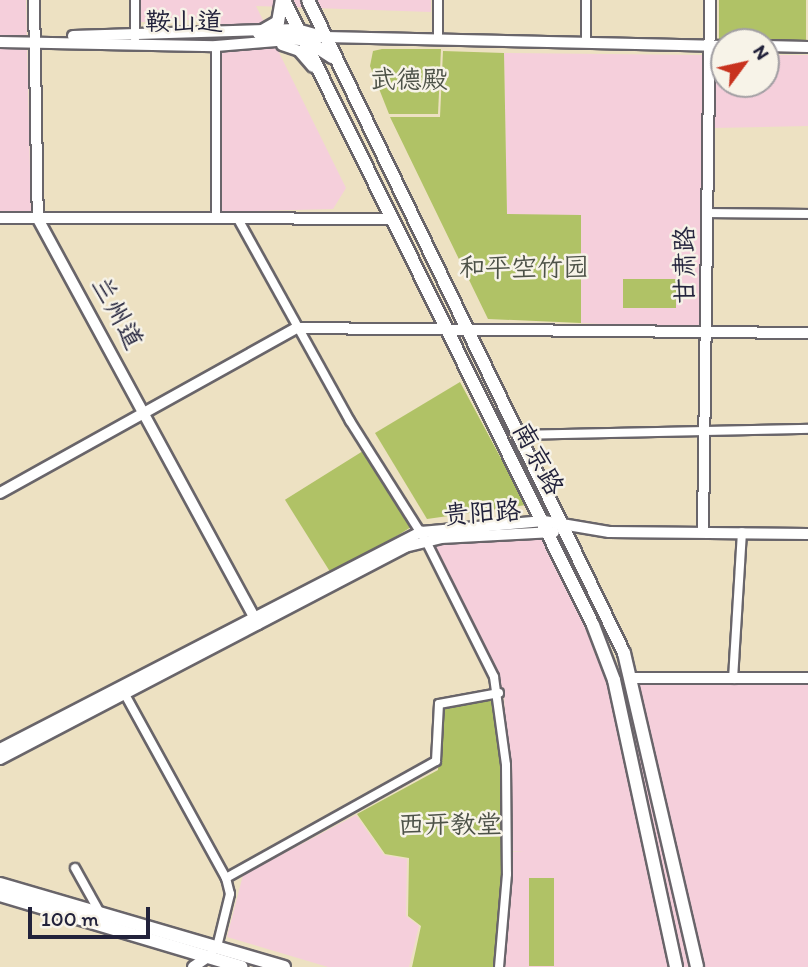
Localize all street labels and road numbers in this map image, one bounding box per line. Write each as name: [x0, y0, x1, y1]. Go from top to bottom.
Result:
street label: 鞍山道: [145, 6, 223, 38]
street label: 甘肃路: [669, 226, 701, 304]
street label: 兰州道: [84, 271, 150, 355]
street label: 南京路: [506, 417, 570, 501]
street label: 贵阳路: [442, 495, 522, 531]

